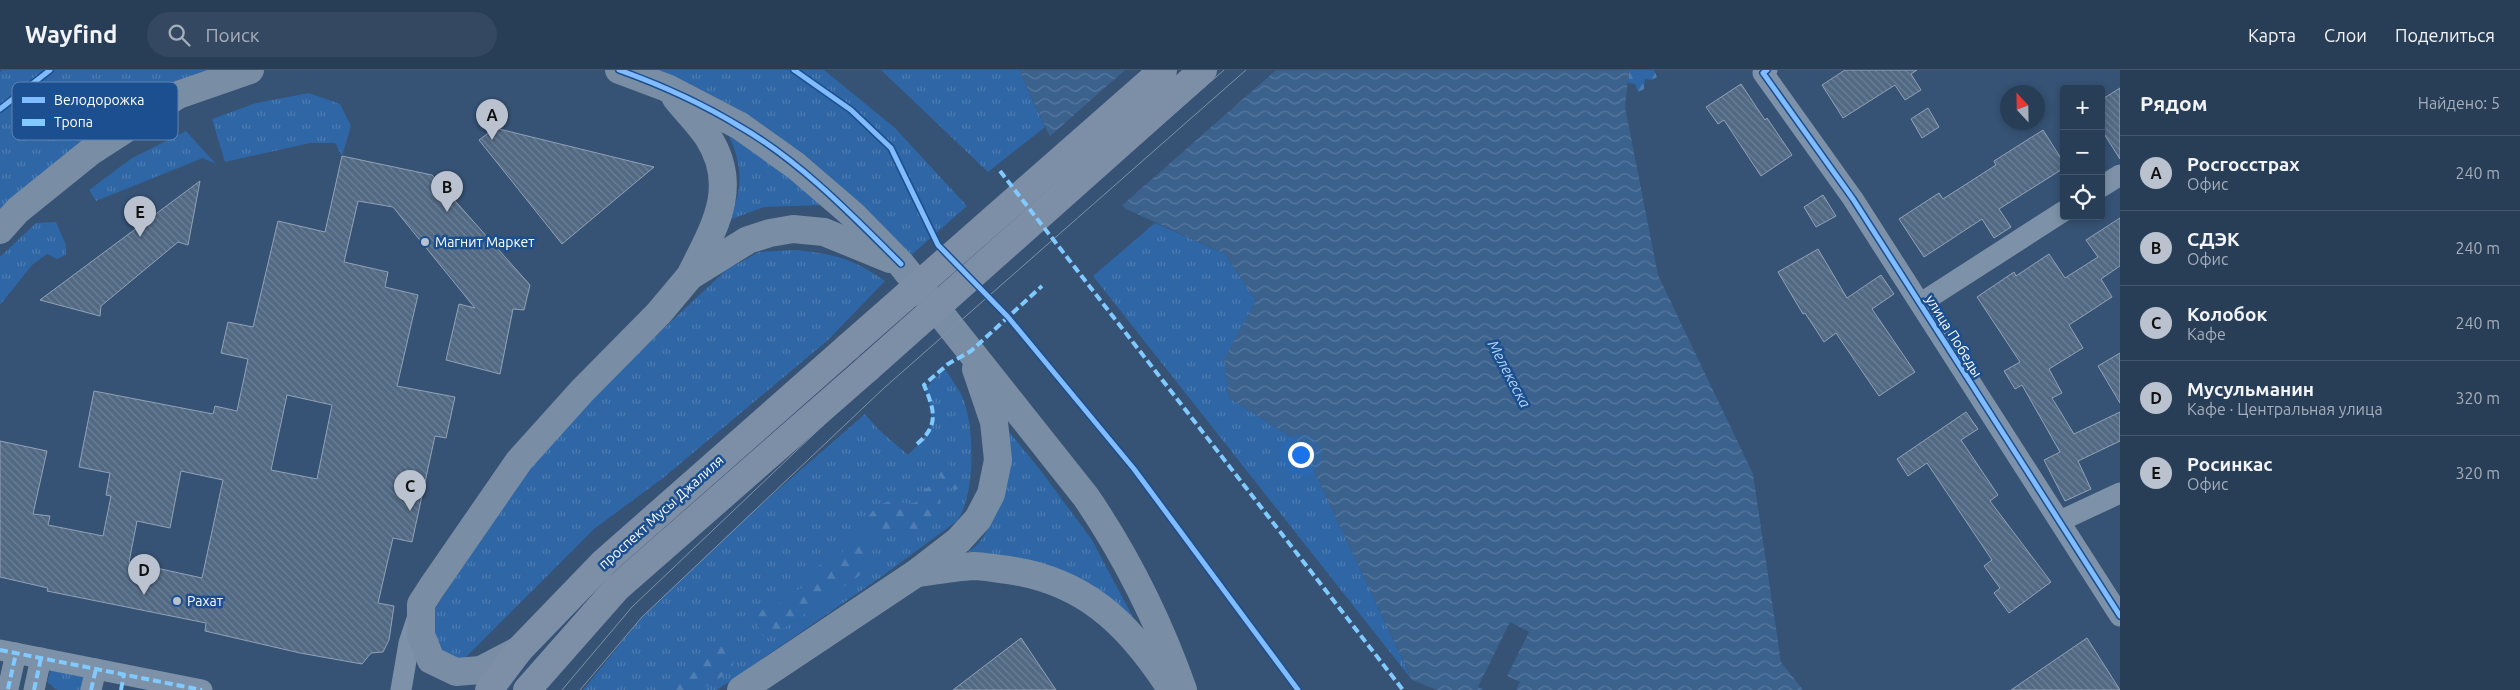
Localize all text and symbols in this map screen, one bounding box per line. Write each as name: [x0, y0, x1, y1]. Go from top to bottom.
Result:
search box: [147, 12, 497, 57]
text: Wayfind: [25, 21, 117, 48]
icon: search: [165, 21, 193, 49]
text: Поиск: [205, 24, 260, 46]
text: Карта: [2248, 25, 2296, 45]
text: Слои: [2324, 25, 2367, 45]
text: Поделиться: [2395, 25, 2495, 45]
legend: [12, 82, 178, 140]
north arrow: [2000, 85, 2045, 130]
map controls: [2060, 85, 2105, 220]
button: +: [2060, 85, 2105, 130]
text: Рядом: [2140, 91, 2208, 115]
text: Велодорожка: [54, 92, 144, 108]
text: Найдено: 5: [2418, 94, 2500, 112]
pin: A: [476, 99, 508, 140]
text: Тропа: [54, 114, 93, 130]
button: −: [2060, 130, 2105, 175]
text: Росгосстрах: [2187, 153, 2300, 175]
text: A: [2150, 164, 2162, 182]
text: 240 m: [2455, 164, 2500, 182]
pin: B: [431, 171, 463, 212]
button: locate: [2060, 175, 2105, 220]
text: Офис: [2187, 175, 2228, 193]
pin: E: [124, 196, 156, 237]
text: СДЭК: [2187, 228, 2240, 250]
place label: Магнит Маркет: [435, 234, 534, 250]
marker: Магнит Маркет: [419, 236, 431, 248]
text: B: [2151, 239, 2161, 257]
text: 240 m: [2455, 239, 2500, 257]
text: Офис: [2187, 250, 2228, 268]
street label: улица Победы: [1922, 292, 1986, 380]
text: Колобок: [2187, 303, 2267, 325]
text: C: [2151, 314, 2161, 332]
text: 240 m: [2455, 314, 2500, 332]
text: Кафе: [2187, 325, 2226, 343]
water label: Мелекеска: [1485, 337, 1534, 410]
text: Мусульманин: [2187, 378, 2314, 400]
text: D: [2150, 389, 2162, 407]
text: 320 m: [2455, 389, 2500, 407]
text: Кафе · Центральная улица: [2187, 400, 2383, 418]
your location: [1288, 442, 1314, 468]
street label: проспект Мусы Джалиля: [595, 452, 727, 572]
text: Росинкас: [2187, 453, 2273, 475]
text: E: [2151, 464, 2161, 482]
text: 320 m: [2455, 464, 2500, 482]
pin: C: [394, 470, 426, 511]
text: Офис: [2187, 475, 2228, 493]
pin: D: [128, 554, 160, 595]
place label: Рахат: [187, 593, 223, 609]
marker: Рахат: [171, 595, 183, 607]

